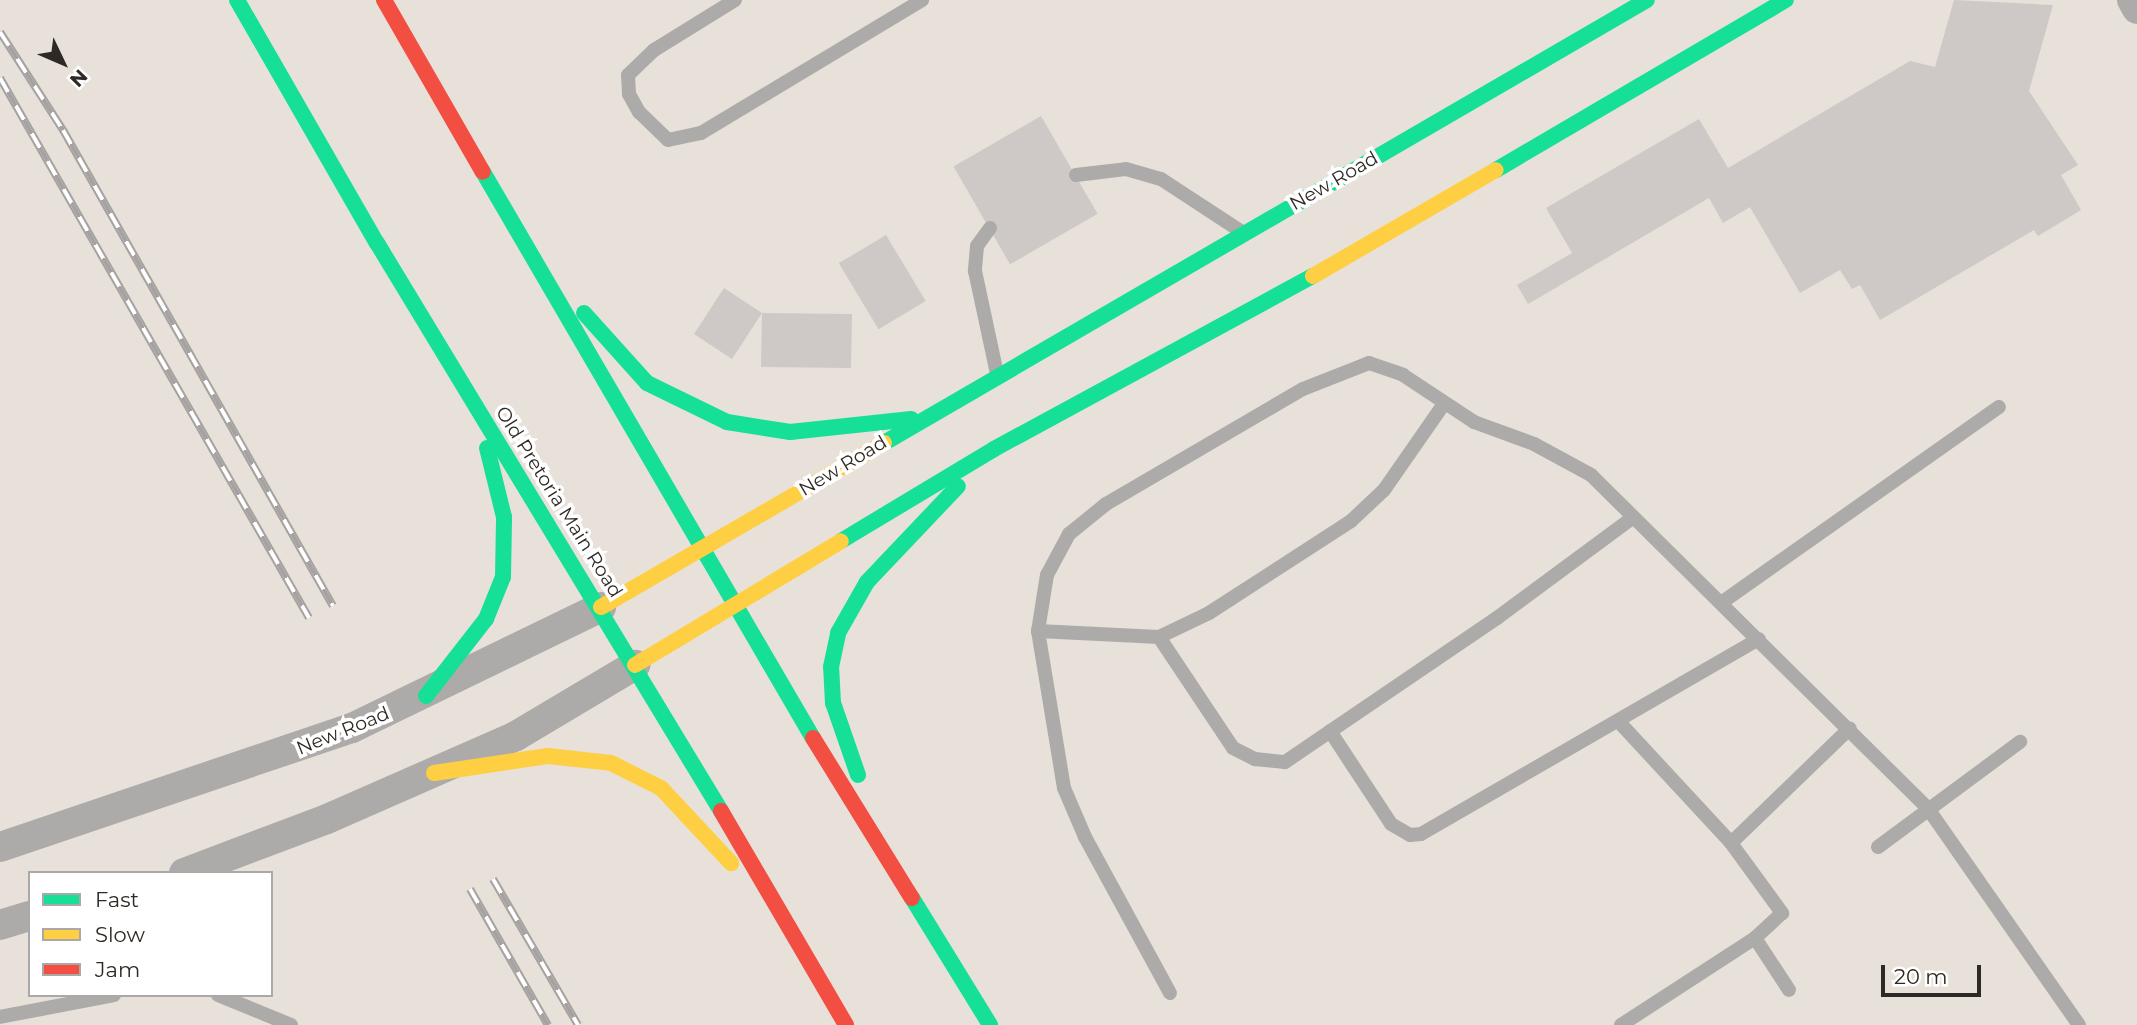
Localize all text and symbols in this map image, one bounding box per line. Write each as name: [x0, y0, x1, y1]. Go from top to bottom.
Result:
north arrow: [28, 28, 98, 98]
text: N: [65, 64, 92, 91]
street label: New Road: [1286, 147, 1382, 215]
street label: Old Pretoria Main Road: [491, 402, 627, 602]
street label: New Road: [795, 431, 891, 501]
street label: New Road: [293, 702, 393, 760]
legend: [28, 871, 273, 997]
text: Fast: [95, 887, 139, 912]
text: Slow: [95, 922, 145, 947]
scale bar: [1885, 951, 1985, 995]
text: Jam: [95, 957, 140, 982]
text: 20 m: [1894, 964, 1948, 989]

